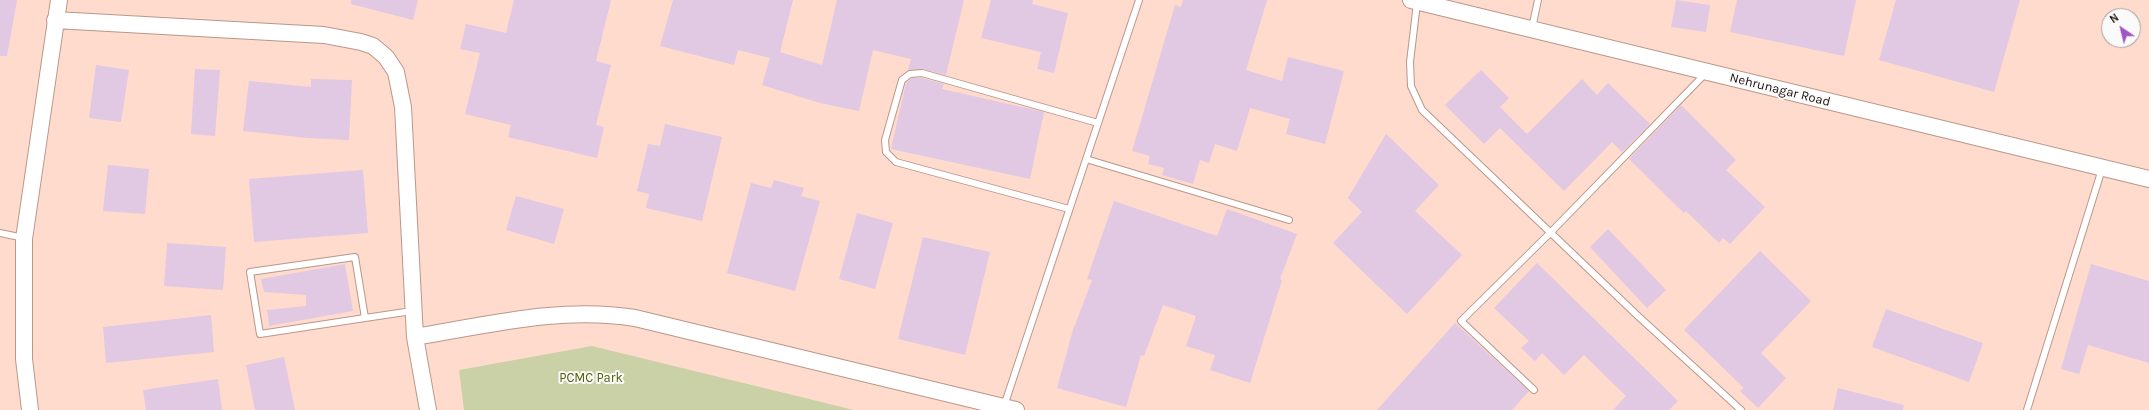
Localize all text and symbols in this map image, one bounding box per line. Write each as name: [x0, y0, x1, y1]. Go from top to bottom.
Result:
north arrow: [2101, 8, 2141, 48]
text: N: [2107, 11, 2121, 26]
street label: Nehrunagar Road: [1728, 70, 1832, 110]
park label: PCMC Park: [559, 370, 623, 386]

